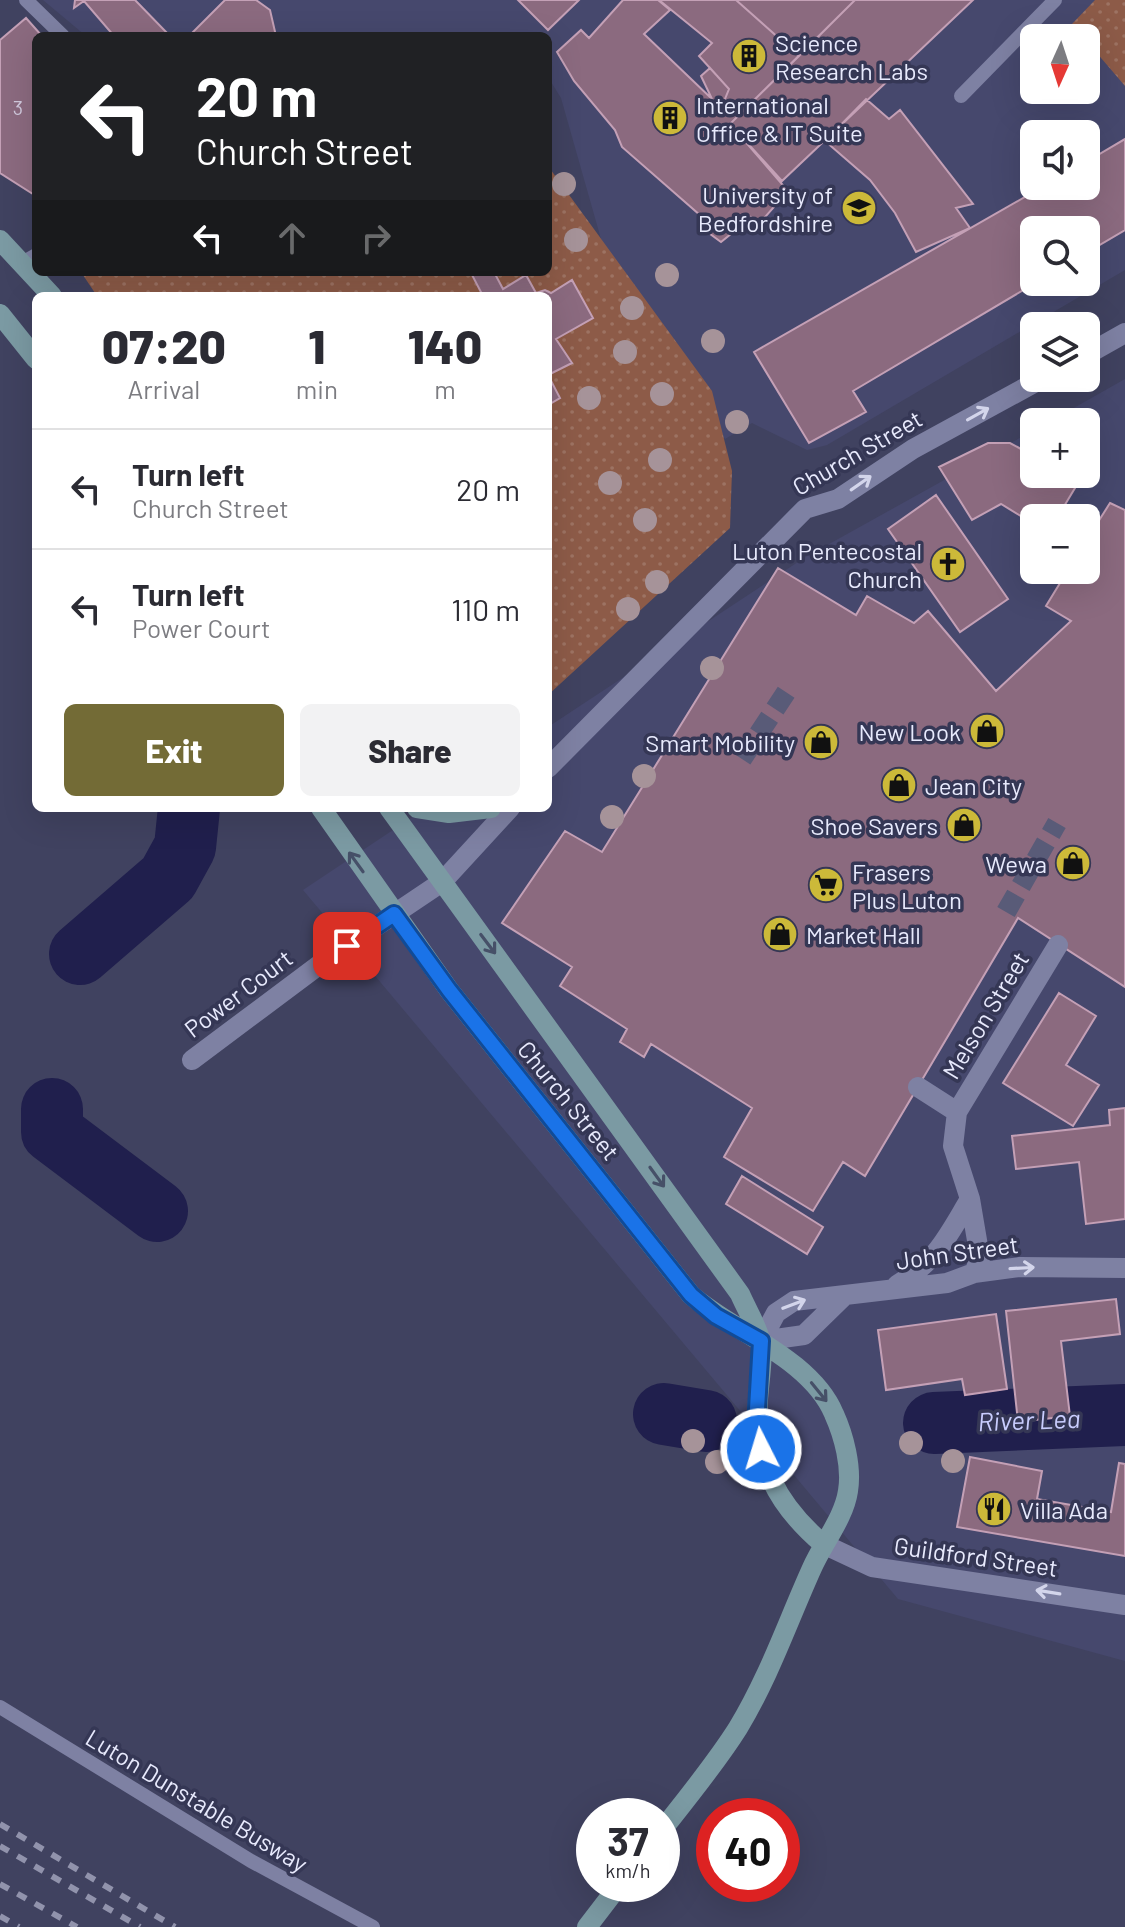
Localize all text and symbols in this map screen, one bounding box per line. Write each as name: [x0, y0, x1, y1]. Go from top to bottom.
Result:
north arrow: [1020, 24, 1100, 104]
map controls: [1020, 24, 1100, 584]
place label: Science Research Labs: [775, 28, 928, 85]
building icon: Science Research Labs: [730, 37, 768, 75]
text: 20 m: [196, 61, 317, 128]
icon: left: [64, 64, 168, 168]
place label: International Office & IT Suite: [696, 90, 863, 147]
house number: 3: [13, 95, 23, 119]
building icon: International Office & IT Suite: [651, 99, 689, 137]
button: sound: [1020, 120, 1100, 200]
text: Church Street: [196, 129, 413, 172]
place label: University of Bedfordshire: [698, 180, 833, 237]
school or university icon: University of Bedfordshire: [840, 189, 878, 227]
icon: left: [186, 216, 230, 260]
icon: ahead: [270, 216, 314, 260]
icon: right: [354, 216, 398, 260]
button: search: [1020, 216, 1100, 296]
button: layers: [1020, 312, 1100, 392]
text: 07:20: [102, 316, 226, 374]
text: 1: [308, 316, 325, 374]
text: 140: [408, 316, 482, 374]
text: Arrival: [128, 373, 200, 404]
text: min: [296, 373, 338, 404]
text: m: [434, 373, 456, 404]
street label: Church Street: [787, 403, 927, 501]
one-way arrow: [965, 405, 989, 421]
button: +: [1020, 408, 1100, 488]
text: Turn left: [132, 456, 245, 492]
icon: left: [64, 467, 108, 511]
text: 20 m: [456, 471, 520, 507]
one-way arrow: [849, 475, 871, 491]
text: Church Street: [132, 492, 289, 523]
button: −: [1020, 504, 1100, 584]
place label: Luton Pentecostal Church: [732, 536, 922, 593]
church icon: Luton Pentecostal Church: [929, 545, 967, 583]
text: Turn left: [132, 576, 245, 612]
icon: left: [64, 587, 108, 631]
text: 110 m: [451, 591, 520, 627]
text: Power Court: [132, 612, 271, 643]
button: Exit: [64, 704, 284, 796]
button: Share: [300, 704, 520, 796]
shop icon: New Look: [968, 712, 1006, 750]
place label: New Look: [858, 717, 961, 746]
shop icon: Smart Mobility: [802, 723, 840, 761]
place label: Smart Mobility: [645, 728, 795, 757]
shop icon: Jean City: [880, 766, 918, 804]
place label: Jean City: [925, 771, 1022, 800]
shop icon: Shoe Savers: [945, 806, 983, 844]
place label: Shoe Savers: [810, 811, 938, 840]
shop icon: Wewa: [1054, 844, 1092, 882]
place label: Wewa: [985, 849, 1047, 878]
one-way arrow: [348, 852, 365, 873]
place label: Frasers Plus Luton: [852, 857, 962, 914]
supermarket icon: Frasers Plus Luton: [807, 866, 845, 904]
pin: [313, 912, 381, 980]
shop icon: Market Hall: [761, 915, 799, 953]
place label: Market Hall: [806, 920, 921, 949]
icon: arrive: [325, 924, 369, 968]
one-way arrow: [480, 933, 497, 954]
street label: Power Court: [178, 943, 298, 1043]
street label: Melson Street: [936, 946, 1034, 1084]
street label: Church Street: [512, 1035, 626, 1165]
one-way arrow: [649, 1166, 665, 1188]
street label: John Street: [894, 1229, 1020, 1275]
one-way arrow: [1008, 1261, 1035, 1276]
one-way arrow: [782, 1296, 806, 1310]
one-way arrow: [810, 1381, 827, 1402]
water label: River Lea: [977, 1402, 1081, 1436]
position arrow: [719, 1407, 803, 1491]
restaurant icon: Villa Ada: [975, 1490, 1013, 1528]
place label: Villa Ada: [1020, 1495, 1108, 1524]
street label: Guildford Street: [892, 1530, 1060, 1582]
one-way arrow: [1036, 1584, 1061, 1599]
street label: Luton Dunstable Busway: [81, 1722, 313, 1878]
speed limit sign: 40: [696, 1798, 800, 1902]
text: 37: [607, 1816, 649, 1864]
text: km/h: [605, 1858, 651, 1882]

